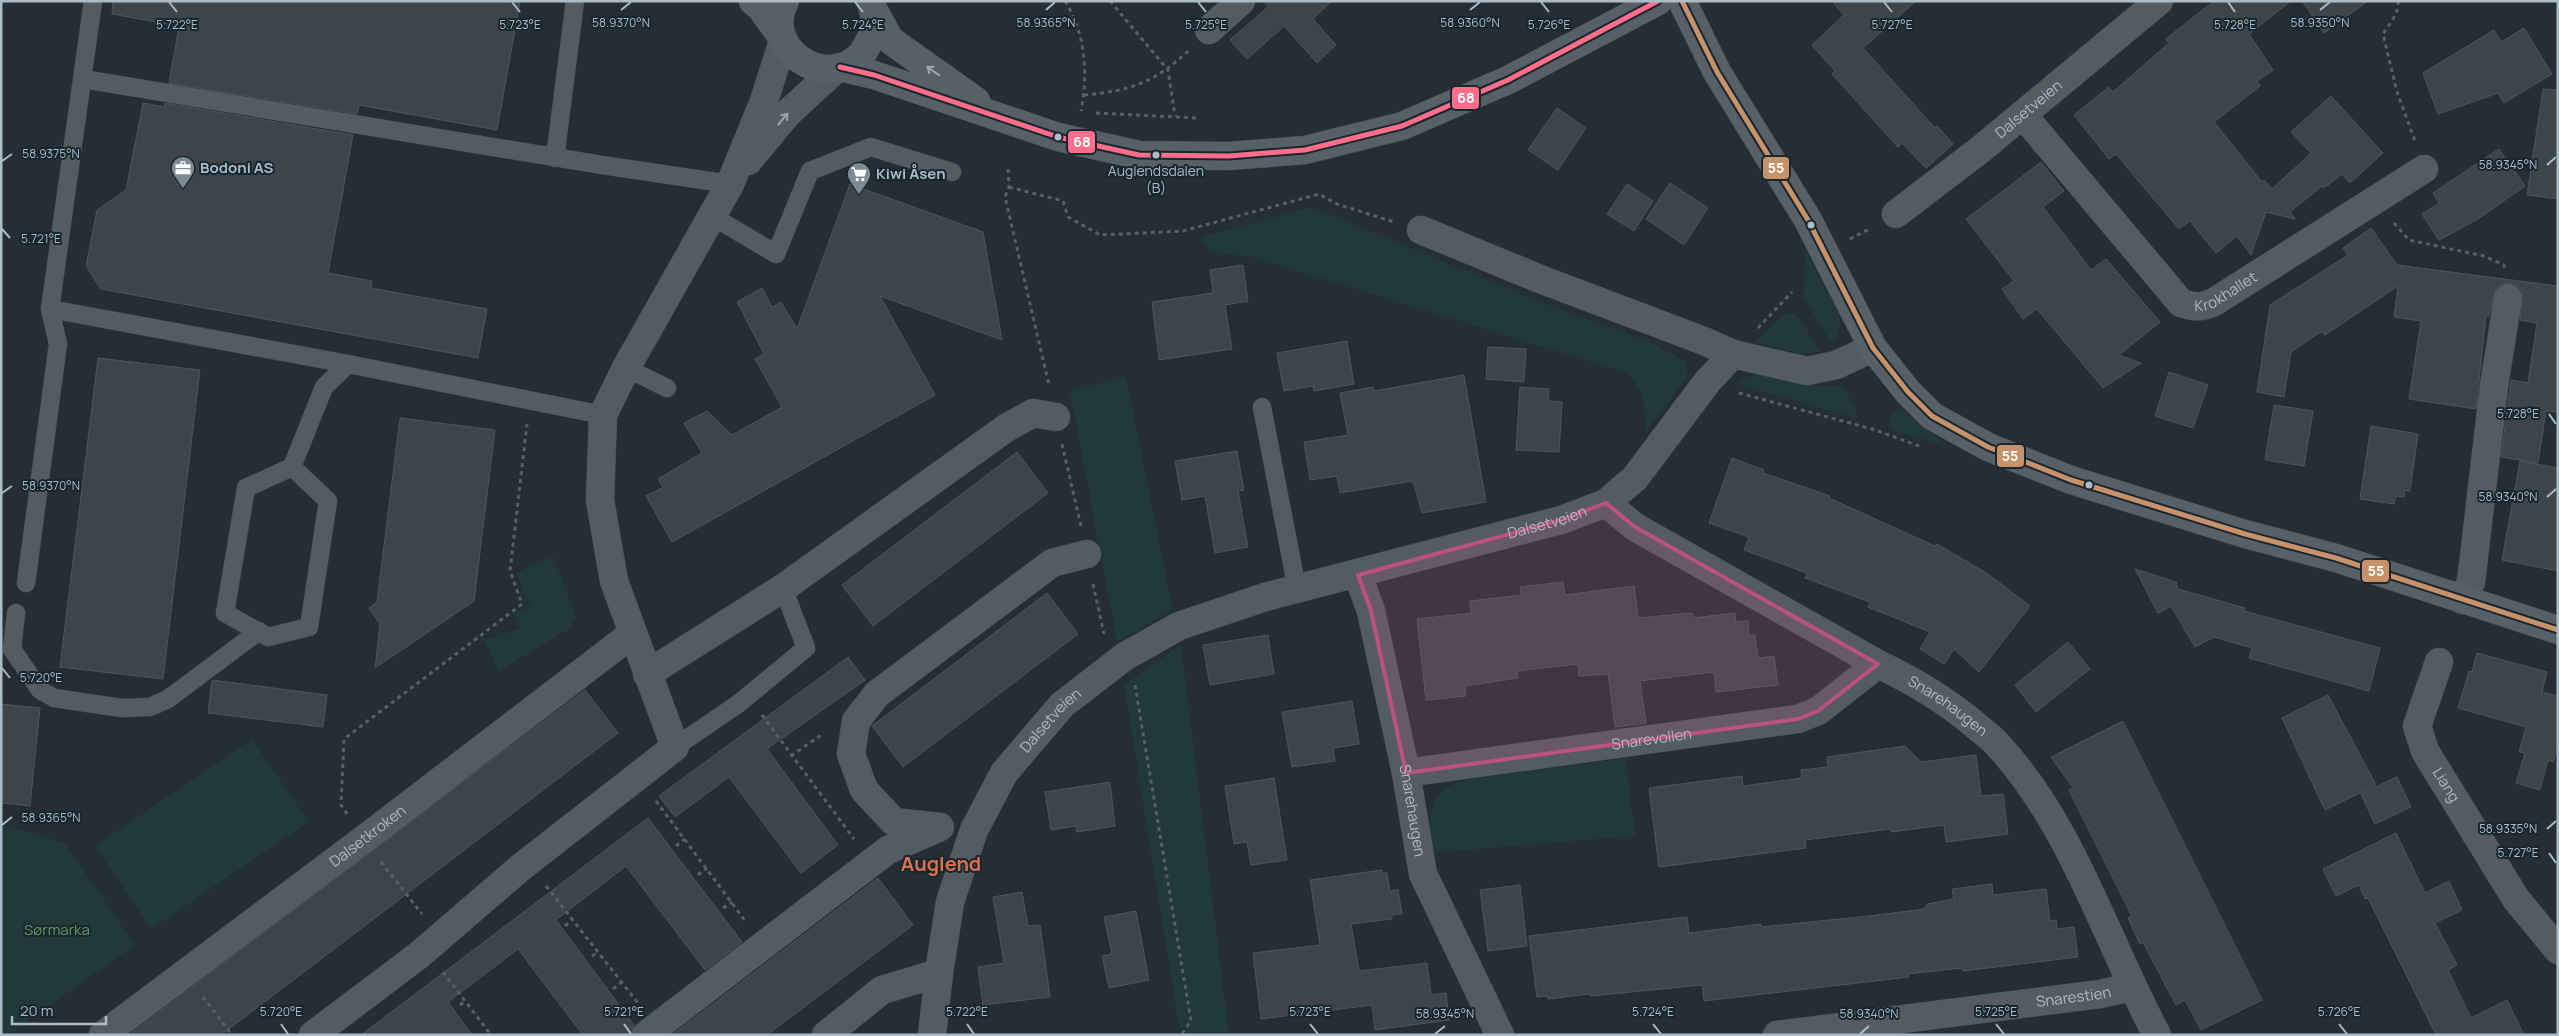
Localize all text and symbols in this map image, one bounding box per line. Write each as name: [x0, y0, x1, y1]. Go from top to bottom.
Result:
text: 58.9370°N: [592, 14, 650, 31]
text: 58.9365°N: [1016, 14, 1076, 31]
text: 58.9360°N: [1440, 14, 1500, 31]
text: 58.9350°N: [2291, 14, 2349, 31]
text: 5.722°E: [156, 16, 198, 33]
text: 5.723°E: [499, 16, 541, 33]
text: 5.724°E: [842, 16, 884, 33]
text: 5.725°E: [1185, 16, 1227, 33]
text: 5.726°E: [1528, 16, 1570, 33]
text: 5.727°E: [1871, 16, 1913, 33]
text: 5.728°E: [2214, 16, 2256, 33]
one-way arrow: [927, 66, 941, 76]
street label: Dalsetveien: [1990, 75, 2067, 143]
line badge: 68: [1451, 86, 1480, 110]
text: 68: [1457, 88, 1475, 107]
one-way arrow: [778, 113, 789, 126]
line badge: 68: [1067, 130, 1096, 154]
unlabelled marker: [1053, 132, 1063, 142]
text: 68: [1073, 132, 1091, 151]
text: 58.9375°N: [22, 145, 80, 162]
marker: Auglendsdalen (B): [1151, 150, 1161, 160]
office icon: Bodoni AS: [170, 155, 196, 189]
line badge: 55: [1762, 156, 1790, 180]
text: 58.9345°N: [2479, 156, 2537, 173]
place label: Bodoni AS: [200, 157, 274, 178]
text: 55: [1768, 158, 1784, 177]
supermarket icon: Kiwi Åsen: [846, 161, 872, 195]
place label: Auglendsdalen (B): [1108, 161, 1204, 197]
place label: Kiwi Åsen: [876, 163, 946, 184]
unlabelled marker: [1806, 220, 1816, 230]
text: 5.721°E: [21, 230, 61, 247]
street label: Krokhallet: [2194, 266, 2261, 316]
text: 5.728°E: [2497, 405, 2539, 422]
line badge: 55: [1996, 444, 2025, 468]
text: 55: [2002, 446, 2018, 465]
text: 58.9370°N: [22, 477, 80, 494]
unlabelled marker: [2084, 480, 2094, 490]
text: 58.9340°N: [2478, 488, 2538, 505]
street label: Dalsetveien: [1505, 500, 1590, 544]
line badge: 55: [2361, 559, 2390, 583]
text: 55: [2368, 561, 2384, 580]
text: 5.720°E: [20, 669, 62, 686]
street label: Snarehaugen: [1904, 670, 1992, 741]
street label: Dalsetveien: [1015, 683, 1086, 757]
street label: Snarevollen: [1610, 723, 1693, 755]
street label: Snarehaugen: [1394, 762, 1431, 858]
street label: Liang: [2428, 763, 2465, 806]
street label: Dalsetkroken: [325, 800, 410, 872]
text: 58.9365°N: [21, 809, 81, 826]
text: 58.9335°N: [2479, 820, 2537, 837]
text: 5.727°E: [2497, 844, 2539, 861]
district label: Auglend: [901, 850, 981, 877]
park label: Sørmarka: [24, 919, 90, 940]
street label: Snarestien: [2035, 981, 2113, 1012]
scale bar: [12, 994, 106, 1026]
text: 20 m: [20, 1000, 53, 1021]
text: 5.720°E: [260, 1003, 302, 1020]
text: 5.721°E: [604, 1003, 644, 1020]
text: 5.722°E: [946, 1003, 988, 1020]
text: 5.723°E: [1289, 1003, 1331, 1020]
text: 5.724°E: [1632, 1003, 1674, 1020]
text: 5.725°E: [1975, 1003, 2017, 1020]
text: 5.726°E: [2318, 1003, 2360, 1020]
text: 58.9345°N: [1416, 1005, 1474, 1022]
text: 58.9340°N: [1839, 1005, 1899, 1022]

